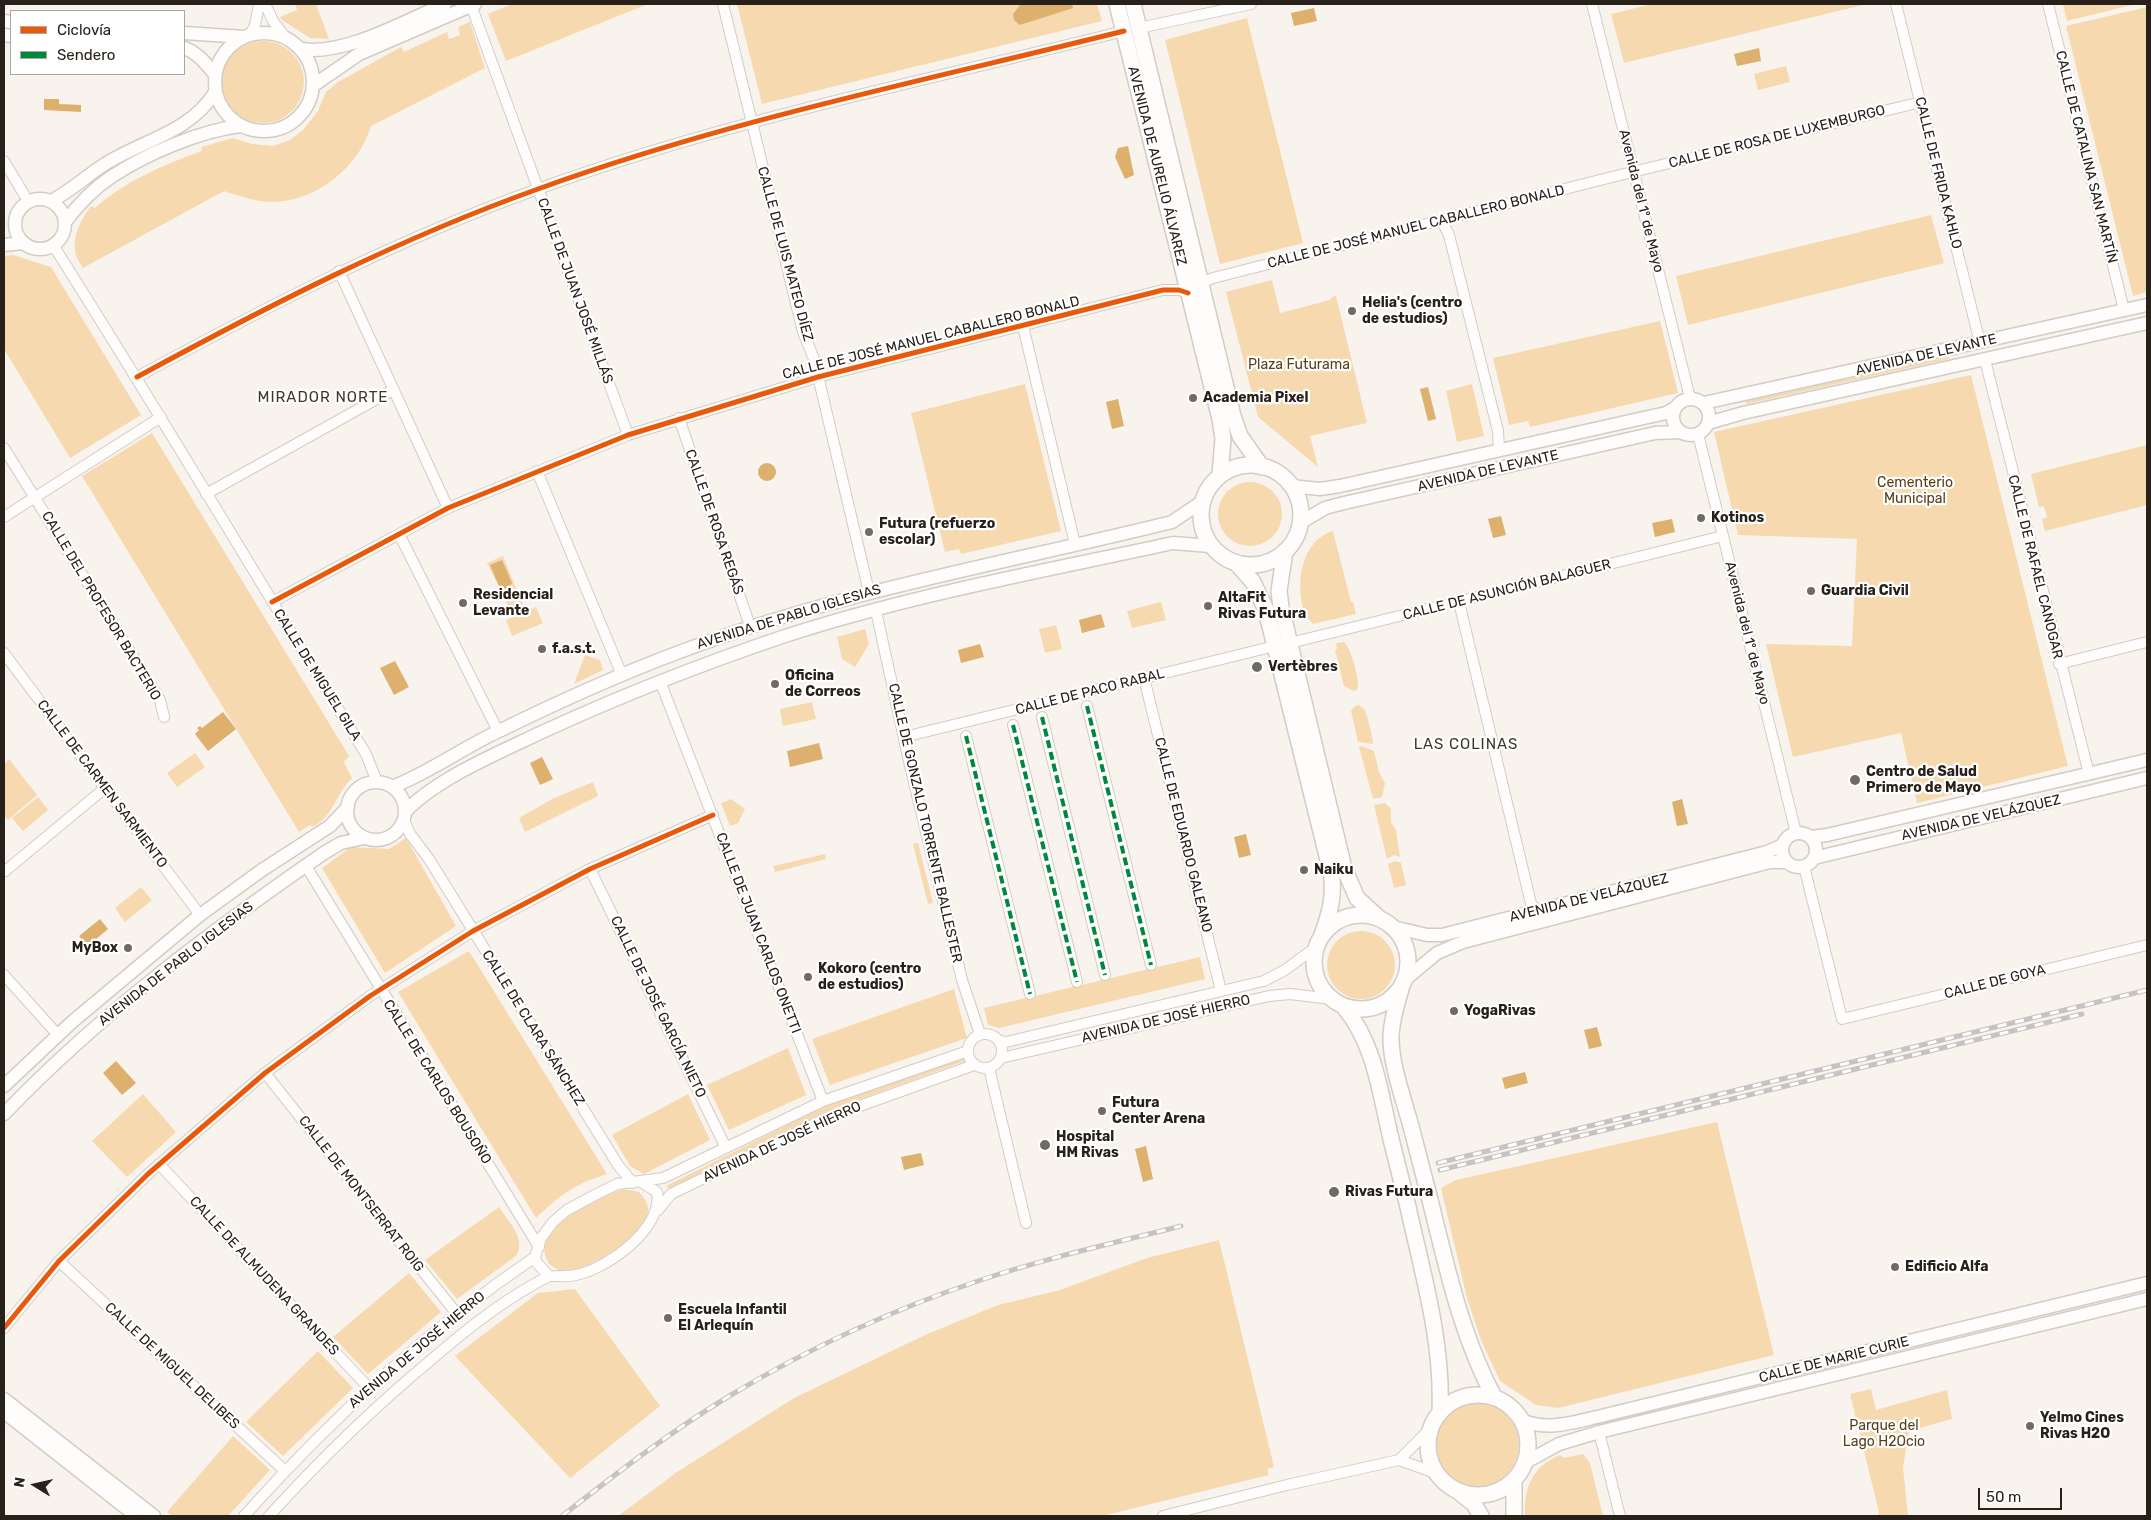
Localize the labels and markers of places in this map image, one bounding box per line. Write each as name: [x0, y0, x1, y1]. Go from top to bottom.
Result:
place label: Helia's (centro de estudios): [1362, 295, 1462, 328]
marker: Helia's (centro de estudios): [1346, 305, 1358, 317]
place label: Academia Pixel: [1203, 390, 1308, 406]
marker: Academia Pixel: [1187, 392, 1199, 404]
place label: Kotinos: [1711, 510, 1764, 526]
marker: Kotinos: [1695, 512, 1707, 524]
place label: Futura (refuerzo escolar): [879, 516, 995, 548]
marker: Futura (refuerzo escolar): [863, 526, 875, 538]
place label: Guardia Civil: [1821, 583, 1909, 599]
marker: Guardia Civil: [1805, 585, 1817, 597]
place label: Residencial Levante: [473, 587, 553, 620]
place label: AltaFit Rivas Futura: [1218, 590, 1306, 622]
marker: Residencial Levante: [457, 597, 469, 609]
marker: AltaFit Rivas Futura: [1202, 600, 1214, 612]
place label: f.a.s.t.: [552, 641, 596, 657]
marker: f.a.s.t.: [536, 643, 548, 655]
place label: Vertèbres: [1268, 659, 1338, 675]
marker: Vertèbres: [1250, 660, 1264, 674]
place label: Oficina de Correos: [785, 668, 861, 700]
marker: Oficina de Correos: [769, 678, 781, 690]
place label: Centro de Salud Primero de Mayo: [1866, 764, 1981, 796]
marker: Centro de Salud Primero de Mayo: [1848, 773, 1862, 787]
place label: Naiku: [1314, 862, 1353, 878]
marker: Naiku: [1298, 864, 1310, 876]
place label: MyBox: [72, 940, 118, 956]
marker: MyBox: [122, 942, 134, 954]
place label: Kokoro (centro de estudios): [818, 961, 921, 994]
marker: Kokoro (centro de estudios): [802, 971, 814, 983]
place label: YogaRivas: [1464, 1003, 1536, 1019]
marker: YogaRivas: [1448, 1005, 1460, 1017]
place label: Futura Center Arena: [1112, 1095, 1205, 1128]
marker: Futura Center Arena: [1096, 1105, 1108, 1117]
place label: Hospital HM Rivas: [1056, 1129, 1119, 1162]
marker: Hospital HM Rivas: [1038, 1138, 1052, 1152]
place label: Rivas Futura: [1345, 1184, 1433, 1200]
marker: Rivas Futura: [1327, 1185, 1341, 1199]
place label: Edificio Alfa: [1905, 1259, 1988, 1275]
marker: Edificio Alfa: [1889, 1261, 1901, 1273]
place label: Escuela Infantil El Arlequín: [678, 1302, 787, 1334]
marker: Escuela Infantil El Arlequín: [662, 1312, 674, 1324]
place label: Yelmo Cines Rivas H2O: [2040, 1410, 2124, 1442]
marker: Yelmo Cines Rivas H2O: [2024, 1420, 2036, 1432]

